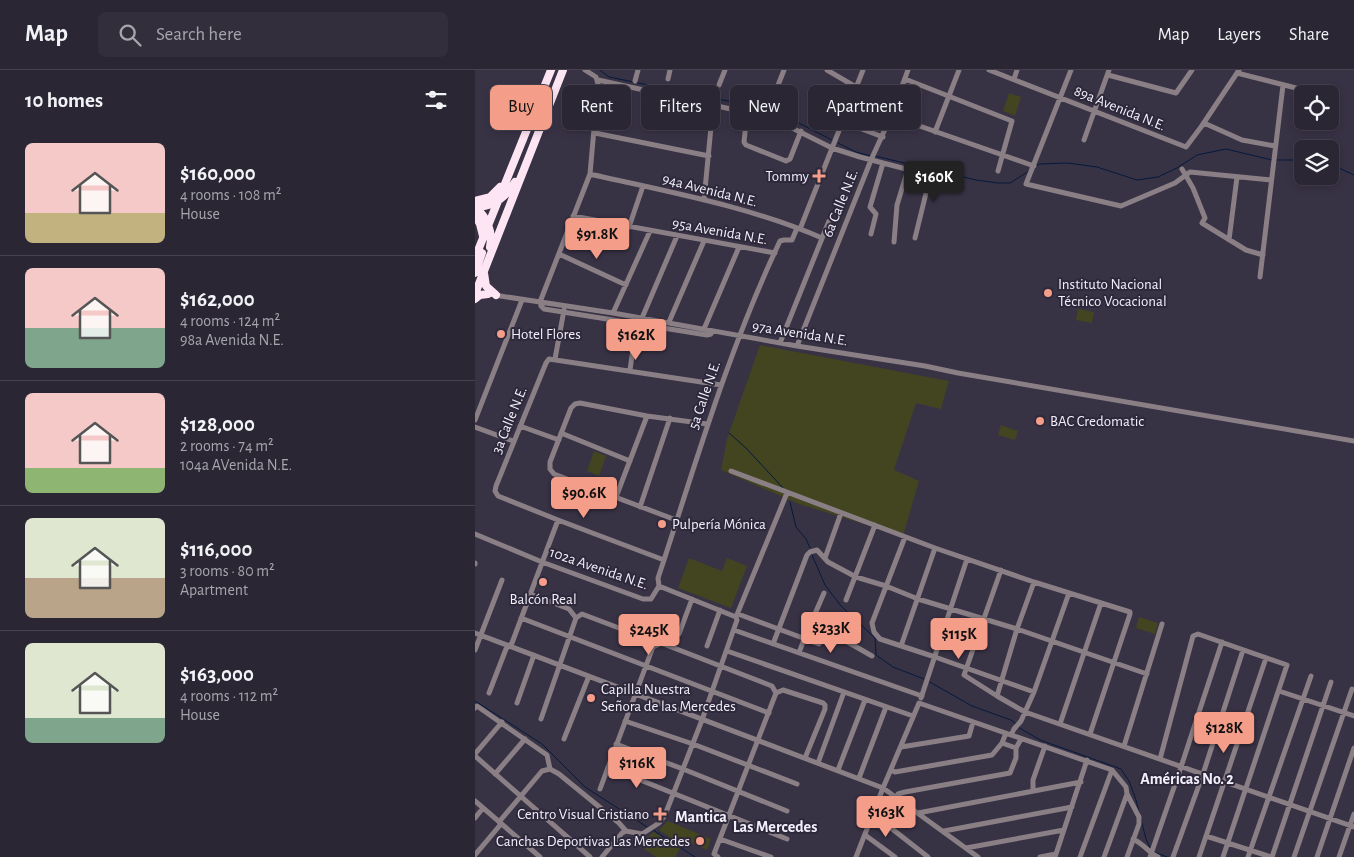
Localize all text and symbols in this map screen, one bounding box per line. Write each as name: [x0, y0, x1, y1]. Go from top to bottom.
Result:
search box: [98, 12, 448, 57]
icon: search: [116, 21, 144, 49]
text: Map: [25, 22, 68, 46]
text: Search here: [156, 25, 242, 44]
text: Map: [1158, 26, 1189, 44]
text: Layers: [1217, 26, 1261, 44]
text: Share: [1289, 26, 1329, 44]
street label: 89a Avenida N.E.: [1072, 83, 1168, 134]
chip: Buy: [490, 85, 552, 130]
chip: Rent: [562, 85, 631, 130]
chip: Filters: [641, 85, 720, 130]
chip: New: [730, 85, 798, 130]
chip: Apartment: [808, 85, 921, 130]
map controls: [1294, 85, 1339, 185]
button: locate: [1294, 85, 1339, 130]
icon: filters: [422, 86, 450, 114]
text: 10 homes: [25, 90, 103, 111]
button: layers: [1294, 140, 1339, 185]
pin: $160K: [899, 160, 969, 203]
icon: home: [65, 163, 125, 223]
text: $160,000: [180, 163, 256, 184]
street label: 6a Calle N.E.: [820, 167, 861, 239]
place label: Tommy: [765, 169, 810, 184]
text: $160K: [915, 169, 953, 185]
marker: Tommy: [813, 170, 825, 182]
street label: 94a Avenida N.E.: [661, 171, 759, 210]
text: 4 rooms · 108 m²: [180, 187, 281, 203]
text: House: [180, 206, 220, 222]
street label: 95a Avenida N.E.: [671, 216, 769, 247]
pin: $91.8K: [556, 218, 638, 260]
text: $91.8K: [576, 226, 618, 242]
place label: Instituto Nacional Técnico Vocacional: [1058, 277, 1167, 309]
marker: Instituto Nacional Técnico Vocacional: [1042, 287, 1054, 299]
icon: home: [65, 288, 125, 348]
text: $162,000: [180, 289, 255, 310]
text: 4 rooms · 124 m²: [180, 313, 280, 329]
pin: $162K: [601, 318, 671, 361]
street label: 97a Avenida N.E.: [751, 319, 849, 348]
place label: Hotel Flores: [511, 327, 581, 342]
text: $162K: [617, 327, 655, 343]
marker: Hotel Flores: [495, 328, 507, 340]
text: 98a Avenida N.E.: [180, 332, 284, 348]
street label: 5a Calle N.E.: [686, 359, 723, 431]
street label: 3a Calle N.E.: [489, 384, 530, 456]
icon: home: [65, 413, 125, 473]
text: $128,000: [180, 414, 255, 435]
place label: BAC Credomatic: [1050, 414, 1144, 429]
marker: BAC Credomatic: [1034, 415, 1046, 427]
text: 2 rooms · 74 m²: [180, 438, 274, 454]
text: 104a AVenida N.E.: [180, 457, 292, 473]
pin: $90.6K: [543, 476, 625, 519]
text: $90.6K: [562, 485, 606, 501]
place label: Pulpería Mónica: [672, 517, 766, 532]
marker: Pulpería Mónica: [656, 518, 668, 530]
icon: home: [65, 538, 125, 598]
text: $116,000: [180, 539, 252, 560]
street label: 102a Avenida N.E.: [548, 545, 650, 592]
text: 3 rooms · 80 m²: [180, 563, 275, 579]
marker: Balcón Real: [537, 576, 549, 588]
text: Apartment: [180, 582, 248, 598]
place label: Balcón Real: [509, 592, 577, 607]
pin: $233K: [796, 612, 866, 654]
pin: $245K: [614, 614, 684, 656]
pin: $115K: [924, 618, 994, 660]
text: $233K: [812, 620, 850, 636]
text: $245K: [629, 622, 669, 638]
text: $115K: [942, 626, 976, 642]
icon: home: [65, 663, 125, 723]
text: $163,000: [180, 664, 254, 685]
place label: Capilla Nuestra Señora de las Mercedes: [601, 682, 736, 714]
text: 4 rooms · 112 m²: [180, 688, 278, 704]
marker: Capilla Nuestra Señora de las Mercedes: [585, 692, 597, 704]
text: House: [180, 707, 220, 723]
pin: $128K: [1189, 712, 1259, 754]
text: $128K: [1205, 720, 1243, 736]
pin: $116K: [602, 746, 672, 789]
text: $116K: [619, 755, 655, 771]
district label: Américas No. 2: [1140, 771, 1234, 787]
pin: $163K: [851, 796, 921, 838]
text: $163K: [868, 804, 904, 820]
place label: Centro Visual Cristiano: [517, 807, 649, 822]
marker: Centro Visual Cristiano: [653, 807, 667, 821]
district label: Mantica: [675, 809, 727, 825]
district label: Las Mercedes: [733, 819, 817, 835]
place label: Canchas Deportivas Las Mercedes: [496, 834, 690, 849]
marker: Canchas Deportivas Las Mercedes: [694, 835, 706, 847]

